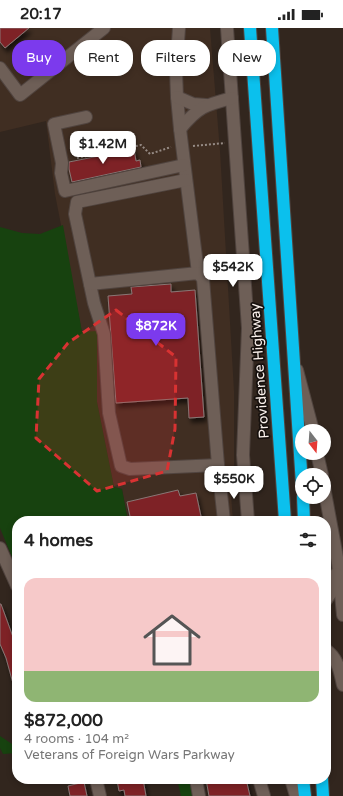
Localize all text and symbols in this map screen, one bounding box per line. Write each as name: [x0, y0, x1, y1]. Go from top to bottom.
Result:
text: 20:17: [20, 5, 62, 23]
chip: Buy: [12, 40, 66, 76]
chip: Rent: [74, 40, 133, 76]
chip: Filters: [141, 40, 210, 76]
chip: New: [218, 40, 276, 76]
pin: $1.42M: [70, 131, 136, 165]
text: $1.42M: [79, 136, 127, 152]
pin: $542K: [205, 254, 261, 288]
text: $542K: [212, 259, 254, 275]
street label: Providence Highway: [246, 302, 273, 439]
pin: $872K: [128, 313, 184, 347]
text: $872K: [135, 318, 177, 334]
north arrow: [295, 424, 331, 460]
map controls: [295, 424, 331, 504]
pin: $550K: [206, 466, 262, 500]
button: locate: [295, 468, 331, 504]
text: $550K: [213, 471, 255, 487]
icon: filters: [297, 529, 319, 551]
text: 4 homes: [24, 530, 93, 551]
icon: home: [136, 604, 208, 676]
text: $872,000: [24, 710, 103, 731]
text: 4 rooms · 104 m²: [24, 731, 129, 747]
text: Veterans of Foreign Wars Parkway: [24, 747, 235, 763]

